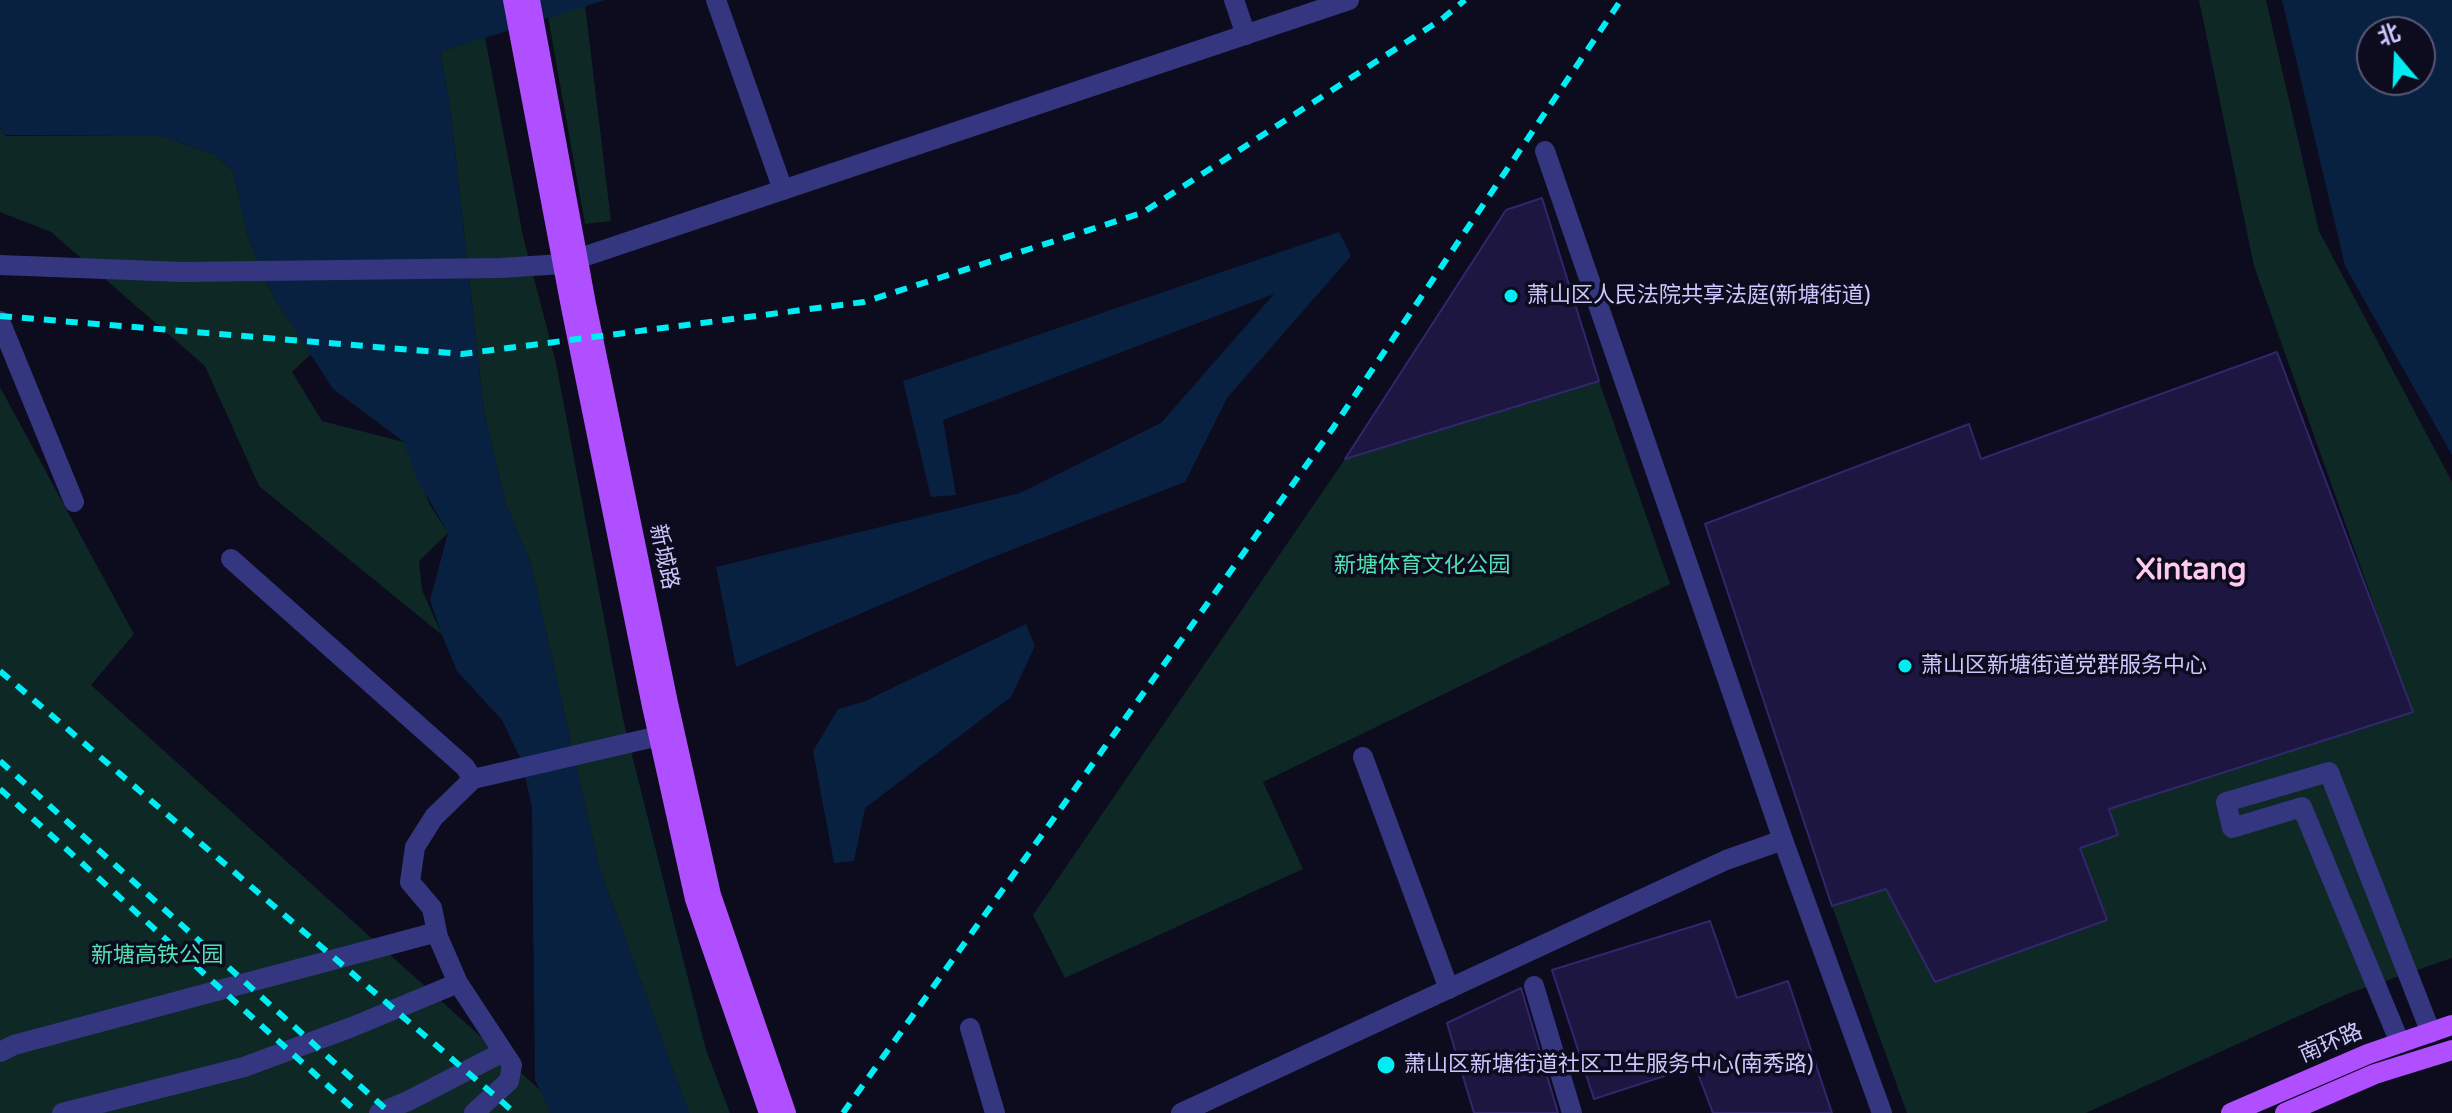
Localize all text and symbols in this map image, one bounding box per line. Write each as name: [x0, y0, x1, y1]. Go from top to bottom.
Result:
north arrow: [2356, 16, 2436, 96]
text: 北: [2374, 19, 2403, 51]
place label: 萧山区人民法院共享法庭(新塘街道): [1527, 283, 1871, 309]
marker: 萧山区人民法院共享法庭(新塘街道): [1502, 287, 1520, 305]
street label: 新城路: [643, 522, 683, 592]
park label: 新塘体育文化公园: [1334, 553, 1510, 579]
district label: Xintang: [2135, 553, 2247, 589]
place label: 萧山区新塘街道党群服务中心: [1921, 653, 2207, 679]
marker: 萧山区新塘街道党群服务中心: [1896, 657, 1914, 675]
park label: 新塘高铁公园: [91, 943, 223, 969]
street label: 南环路: [2295, 1019, 2367, 1069]
place label: 萧山区新塘街道社区卫生服务中心(南秀路): [1404, 1052, 1814, 1078]
marker: 萧山区新塘街道社区卫生服务中心(南秀路): [1375, 1054, 1397, 1076]

